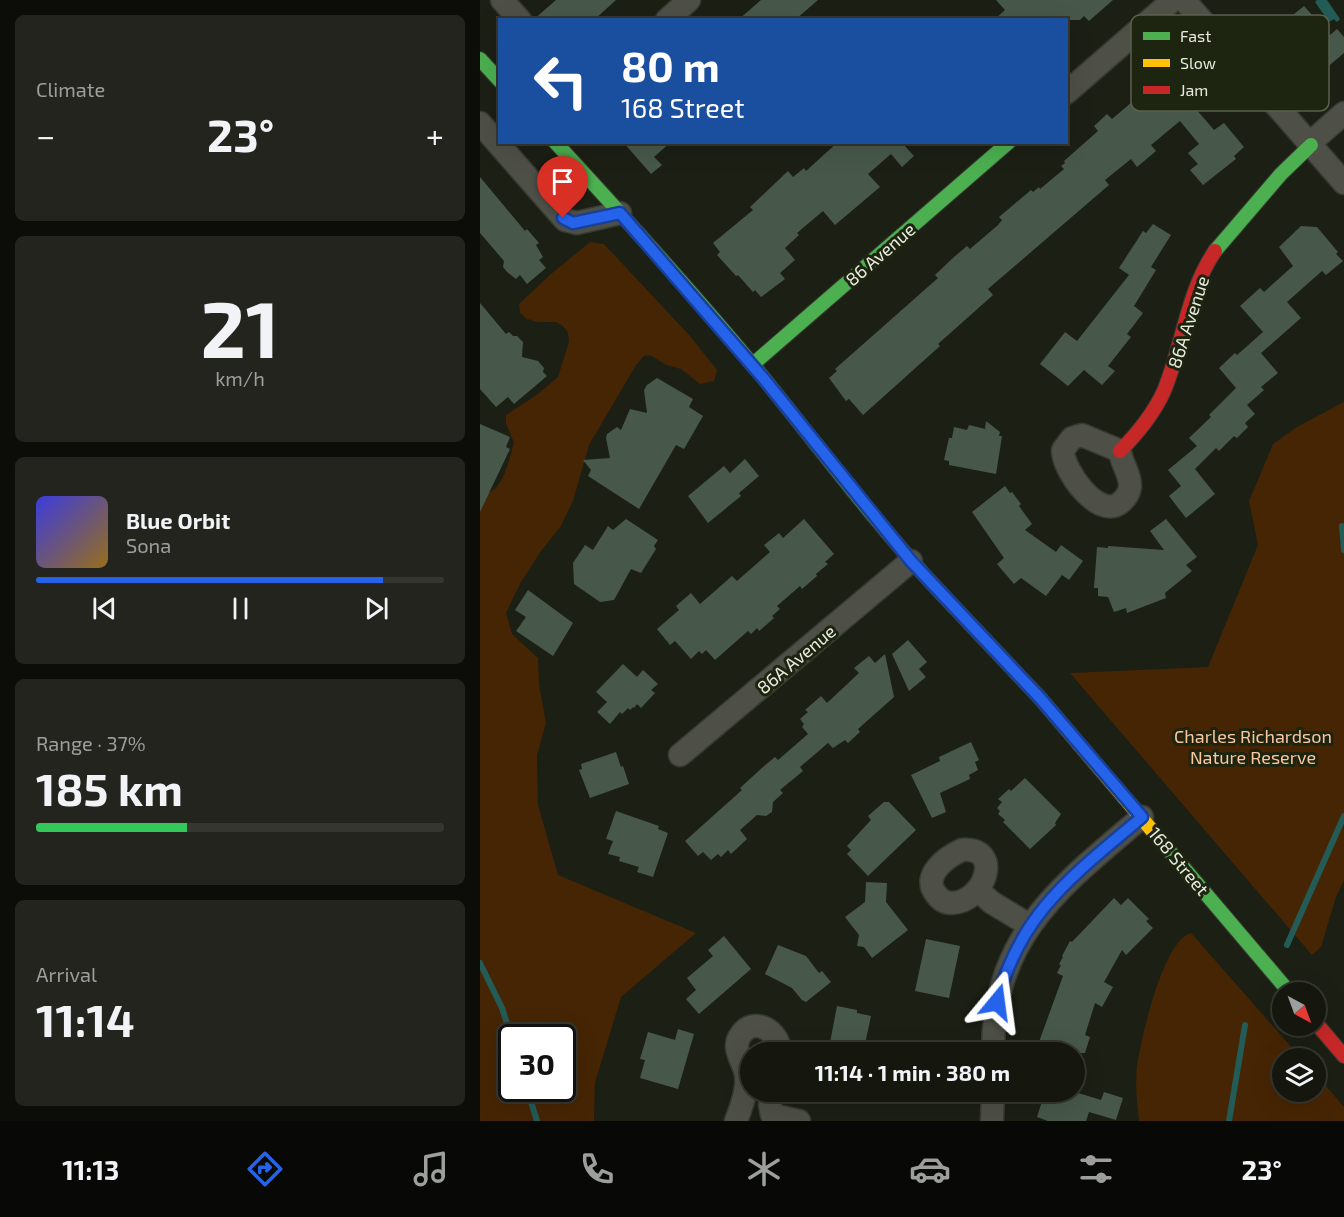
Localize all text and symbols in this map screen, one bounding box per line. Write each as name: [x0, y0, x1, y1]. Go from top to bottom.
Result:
legend: [1131, 15, 1329, 111]
text: Fast: [1180, 26, 1211, 45]
text: 80 m: [621, 40, 720, 90]
icon: left: [522, 42, 600, 120]
text: Slow: [1180, 53, 1216, 72]
text: Climate: [36, 77, 105, 101]
text: Jam: [1180, 80, 1208, 99]
text: 168 Street: [621, 91, 745, 123]
text: 23°: [207, 107, 274, 161]
text: −: [36, 115, 55, 155]
text: +: [426, 115, 444, 155]
pin: [537, 156, 588, 218]
icon: arrive: [546, 165, 579, 198]
street label: 86 Avenue: [841, 218, 919, 290]
street label: 86A Avenue: [1163, 273, 1213, 371]
text: 21: [200, 280, 280, 374]
text: km/h: [215, 366, 265, 390]
text: Blue Orbit: [126, 507, 230, 533]
text: Sona: [126, 533, 171, 557]
icon: previous: [88, 592, 121, 625]
icon: pause: [224, 592, 257, 625]
icon: next: [360, 592, 393, 625]
street label: 86A Avenue: [752, 620, 840, 698]
park label: Charles Richardson Nature Reserve: [1174, 725, 1332, 768]
text: Range · 37%: [36, 731, 146, 755]
text: 185 km: [36, 761, 183, 815]
street label: 168 Street: [1144, 822, 1214, 900]
text: Arrival: [36, 962, 97, 986]
position arrow: [965, 970, 1029, 1034]
north arrow: [1272, 982, 1326, 1036]
map controls: [1272, 982, 1326, 1102]
text: 11:14: [36, 992, 135, 1046]
speed limit sign: 30: [498, 1024, 576, 1102]
button: layers: [1272, 1048, 1326, 1102]
text: 11:14 · 1 min · 380 m: [815, 1059, 1010, 1085]
icon: directions: [244, 1148, 286, 1190]
icon: music: [410, 1148, 452, 1190]
icon: phone: [576, 1148, 618, 1190]
icon: climate: [743, 1148, 785, 1190]
icon: car: [909, 1148, 951, 1190]
icon: filters: [1075, 1148, 1117, 1190]
text: 11:13: [62, 1153, 119, 1185]
text: 23°: [1241, 1153, 1282, 1185]

